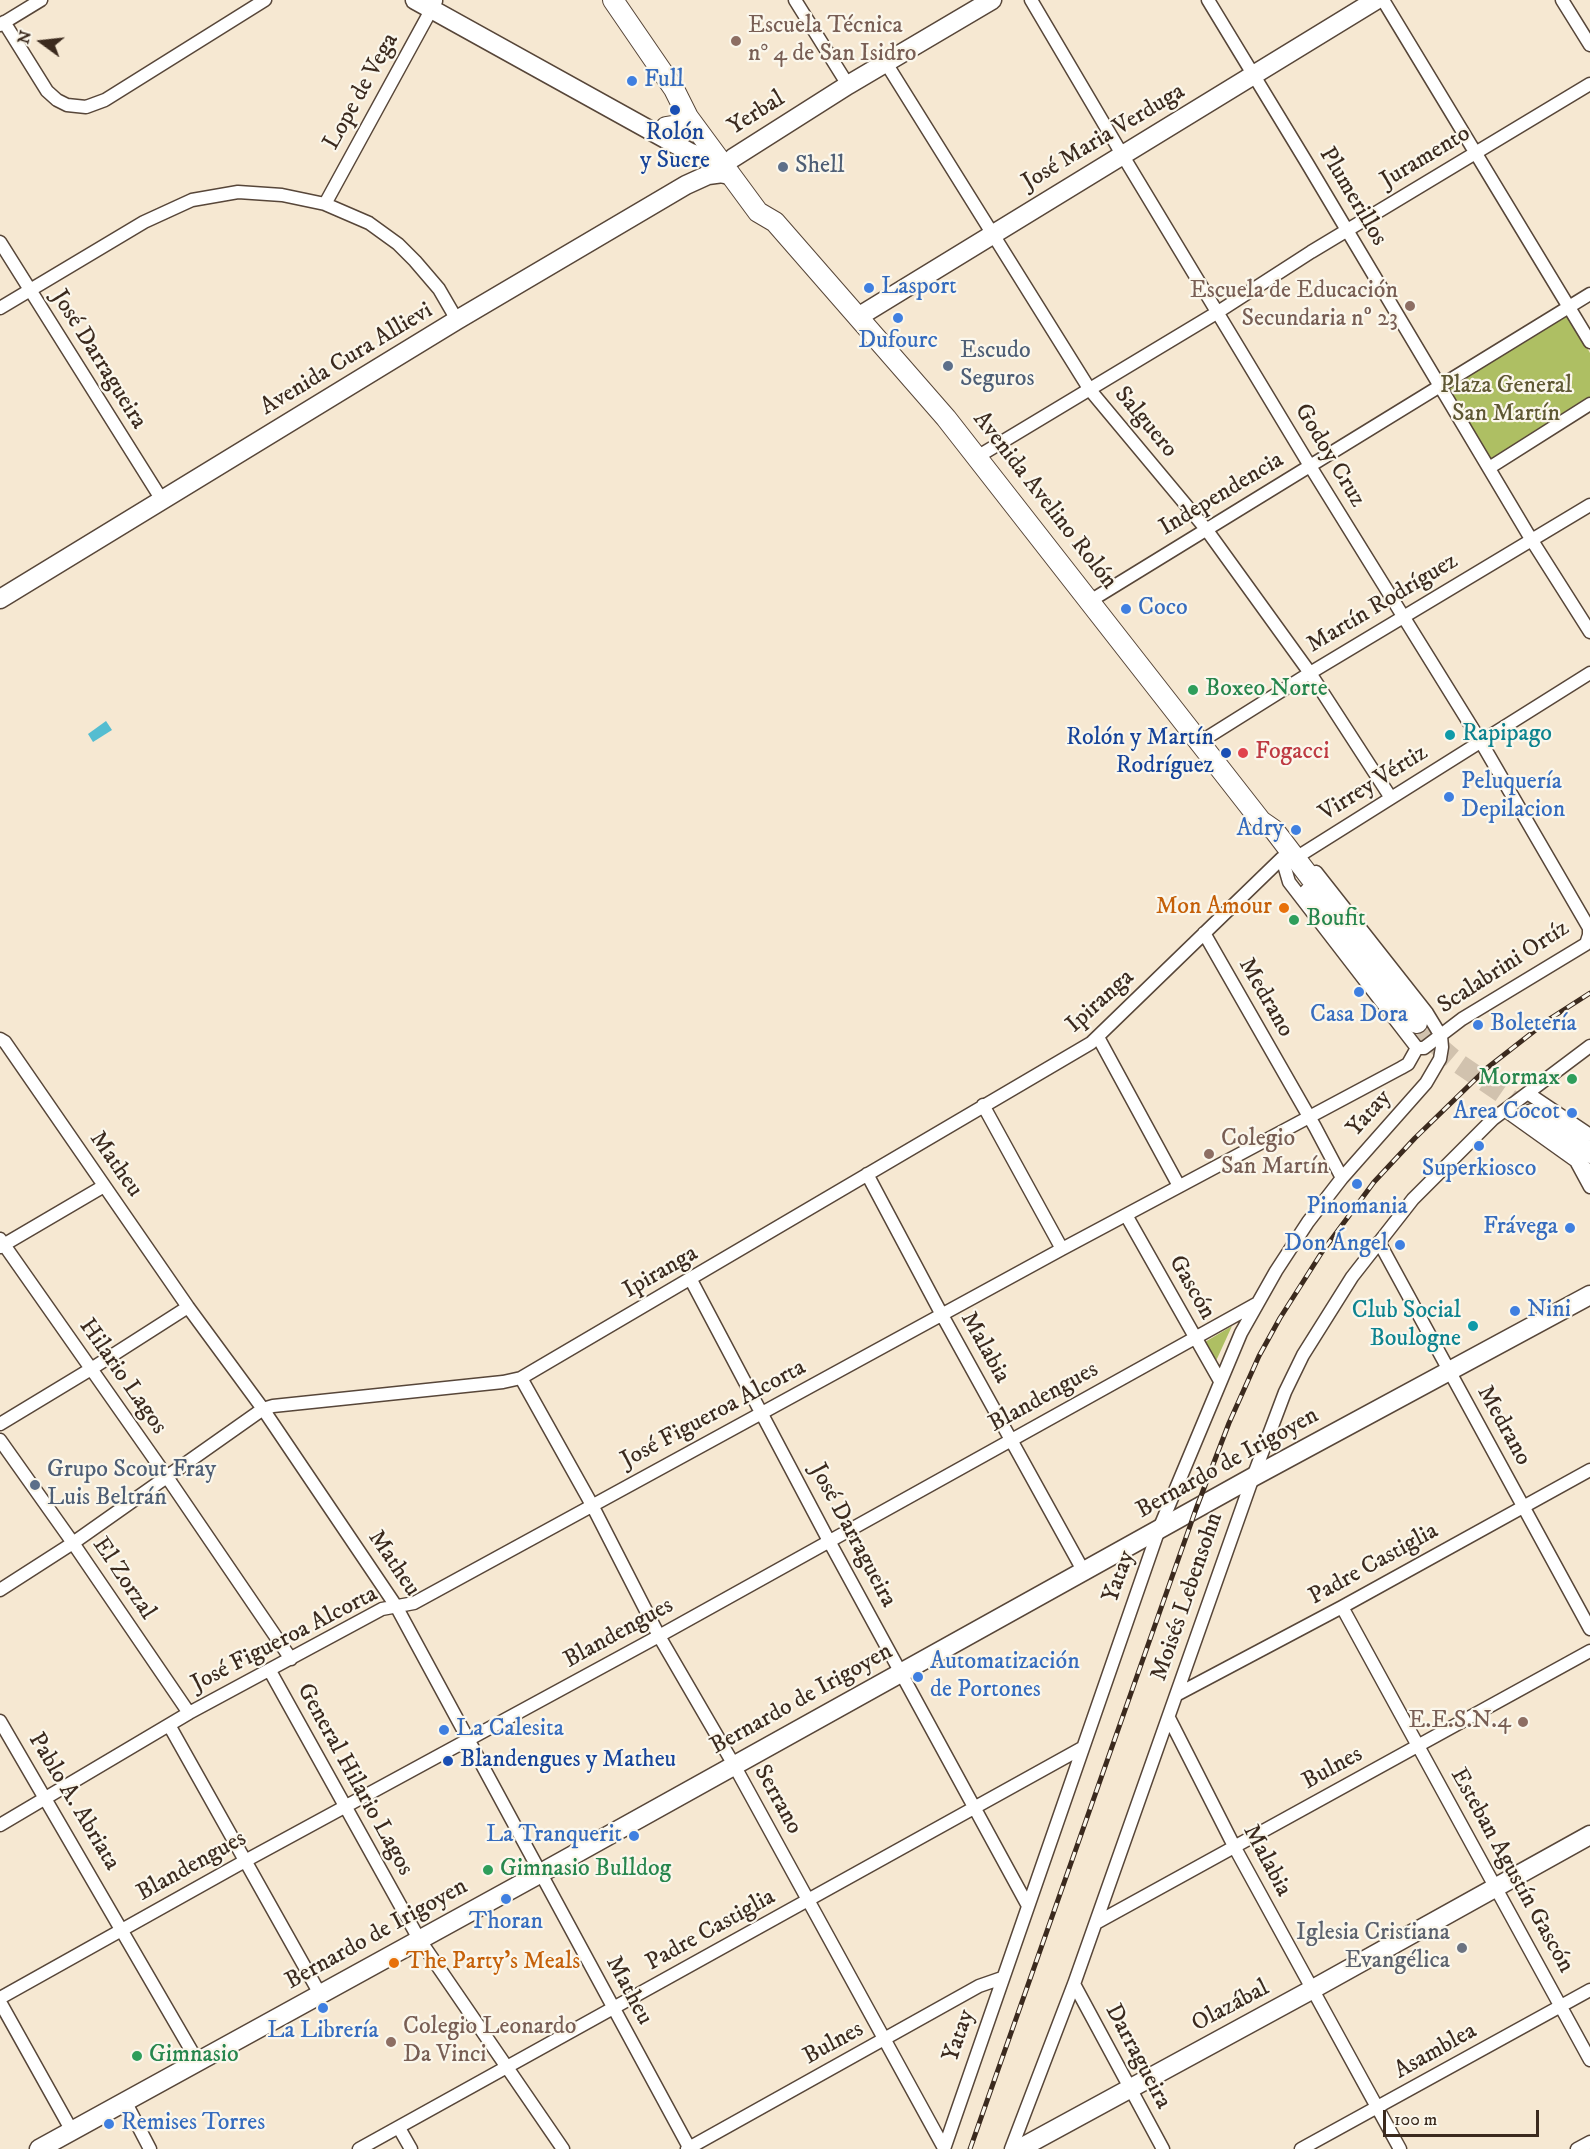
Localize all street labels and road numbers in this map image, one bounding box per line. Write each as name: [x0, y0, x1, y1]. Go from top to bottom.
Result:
street label: Lope de Vega: [318, 29, 406, 155]
street label: José Maria Verduga: [1017, 78, 1191, 198]
street label: Yerbal: [723, 86, 791, 142]
street label: Juramento: [1376, 120, 1476, 196]
street label: Plumerillos: [1311, 143, 1393, 251]
street label: José Darragueira: [44, 285, 152, 435]
street label: Avenida Cura Allievi: [256, 297, 438, 423]
street label: Salguero: [1107, 382, 1183, 464]
street label: Godoy Cruz: [1287, 399, 1371, 513]
street label: Avenida Avelino Rolón: [966, 406, 1122, 596]
street label: Independencia: [1155, 447, 1289, 543]
street label: Martín Rodríguez: [1302, 548, 1464, 660]
street label: Virrey Vértiz: [1314, 739, 1434, 829]
street label: Scalabrini Ortíz: [1433, 915, 1575, 1021]
street label: Medrano: [1231, 953, 1299, 1043]
street label: Ipiranga: [1061, 964, 1141, 1040]
street label: Yatay: [1342, 1085, 1398, 1143]
street label: Matheu: [82, 1126, 148, 1204]
street label: Ipiranga: [619, 1240, 703, 1306]
street label: Gascón: [1161, 1251, 1221, 1325]
street label: Malabia: [953, 1307, 1015, 1389]
street label: Hilario Lagos: [72, 1314, 172, 1440]
street label: José Figueroa Alcorta: [617, 1354, 811, 1476]
street label: Blandengues: [984, 1356, 1104, 1440]
street label: Medrano: [1469, 1381, 1537, 1471]
street label: Bernardo de Irigoyen: [1132, 1402, 1324, 1526]
street label: José Darragueira: [802, 1459, 902, 1613]
street label: Moisés Lebensohn: [1146, 1509, 1230, 1685]
street label: Padre Castiglia: [1304, 1518, 1444, 1612]
street label: Matheu: [360, 1525, 426, 1603]
street label: El Zorzal: [85, 1532, 161, 1626]
street label: Yatay: [1097, 1547, 1143, 1607]
street label: José Figueroa Alcorta: [187, 1581, 383, 1699]
street label: Blandengues: [559, 1592, 679, 1676]
street label: Bernardo de Irigoyen: [706, 1638, 898, 1762]
street label: General Hilario Lagos: [289, 1679, 419, 1881]
street label: Pablo A. Abriata: [21, 1728, 125, 1876]
street label: Bulnes: [1298, 1741, 1368, 1797]
street label: Serrano: [746, 1760, 808, 1840]
street label: Esteban Agustín Gascón: [1443, 1764, 1579, 1978]
street label: Malabia: [1235, 1820, 1297, 1902]
street label: Blandengues: [132, 1825, 252, 1909]
street label: Bernardo de Irigoyen: [281, 1873, 473, 1997]
street label: Padre Castiglia: [641, 1884, 781, 1978]
street label: Matheu: [598, 1952, 658, 2030]
street label: Olazábal: [1187, 1975, 1275, 2039]
street label: Darragueira: [1097, 2000, 1177, 2114]
street label: Yatay: [938, 2006, 982, 2066]
street label: Bulnes: [799, 2016, 869, 2072]
street label: Asamblea: [1390, 2018, 1482, 2086]

